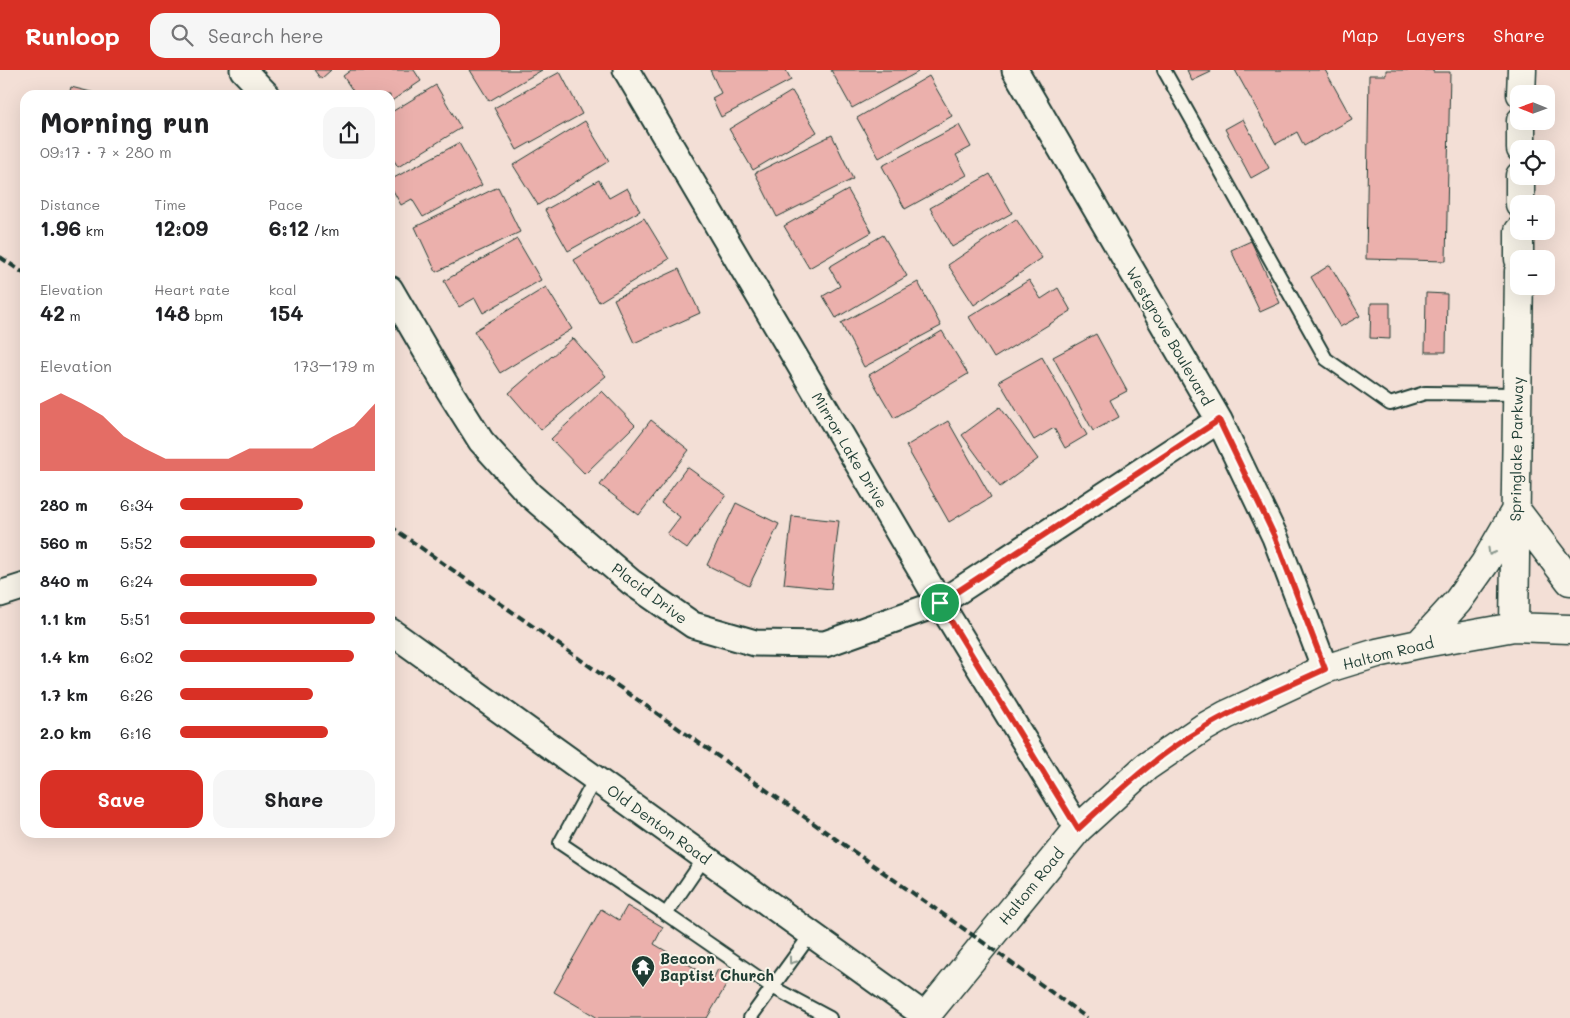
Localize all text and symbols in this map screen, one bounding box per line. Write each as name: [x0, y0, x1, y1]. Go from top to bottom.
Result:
search box: [150, 13, 500, 58]
text: Runloop: [25, 20, 120, 51]
icon: search: [168, 21, 196, 49]
text: Search here: [208, 23, 323, 48]
text: Map: [1342, 23, 1378, 47]
text: Layers: [1406, 23, 1465, 47]
text: Share: [1493, 23, 1545, 47]
north arrow: [1510, 85, 1555, 130]
map controls: [1510, 85, 1555, 295]
text: Morning run: [40, 104, 209, 140]
button: share: [323, 107, 375, 159]
button: locate: [1510, 140, 1555, 185]
text: 09:17 · 7 × 280 m: [40, 141, 172, 162]
text: Distance: [40, 195, 100, 214]
text: Time: [154, 195, 186, 214]
text: Pace: [269, 195, 303, 214]
button: +: [1510, 195, 1555, 240]
text: 1.96: [40, 214, 81, 241]
text: 12:09: [154, 214, 208, 241]
text: 6:12: [269, 214, 309, 241]
text: km: [81, 221, 104, 240]
text: /km: [309, 221, 340, 240]
button: −: [1510, 250, 1555, 295]
street label: Westgrove Boulevard: [1122, 263, 1218, 409]
text: Elevation: [40, 280, 103, 299]
text: Heart rate: [154, 280, 230, 299]
text: kcal: [269, 280, 297, 299]
text: 42: [40, 299, 65, 326]
text: 148: [154, 299, 190, 326]
text: 154: [269, 299, 304, 326]
text: m: [65, 306, 81, 325]
text: bpm: [190, 306, 223, 325]
text: Elevation: [40, 355, 112, 376]
text: 173–179 m: [293, 355, 375, 376]
street label: Springlake Parkway: [1505, 376, 1527, 522]
street label: Mirror Lake Drive: [807, 388, 893, 512]
text: 280 m: [40, 494, 88, 515]
text: 6:34: [120, 494, 153, 515]
text: 560 m: [40, 532, 88, 553]
text: 5:52: [120, 532, 153, 553]
one-way arrow: [1488, 547, 1498, 556]
street label: Placid Drive: [608, 558, 692, 628]
text: 840 m: [40, 570, 89, 591]
text: 6:24: [120, 570, 153, 591]
pin: [919, 582, 961, 624]
icon: arrive: [926, 589, 954, 617]
text: 1.1 km: [40, 608, 86, 629]
text: 5:51: [120, 608, 151, 629]
street label: Haltom Road: [1340, 632, 1436, 674]
text: 1.4 km: [40, 646, 89, 667]
text: 6:02: [120, 646, 153, 667]
text: 1.7 km: [40, 684, 88, 705]
text: 6:26: [120, 684, 153, 705]
text: 2.0 km: [40, 722, 91, 743]
text: 6:16: [120, 722, 151, 743]
button: Save: [40, 770, 203, 828]
button: Share: [213, 770, 375, 828]
street label: Old Denton Road: [603, 780, 715, 868]
street label: Haltom Road: [994, 843, 1068, 929]
place label: Beacon Baptist Church: [660, 948, 774, 985]
temple icon: Beacon Baptist Church: [630, 954, 656, 988]
one-way arrow: [789, 955, 798, 965]

